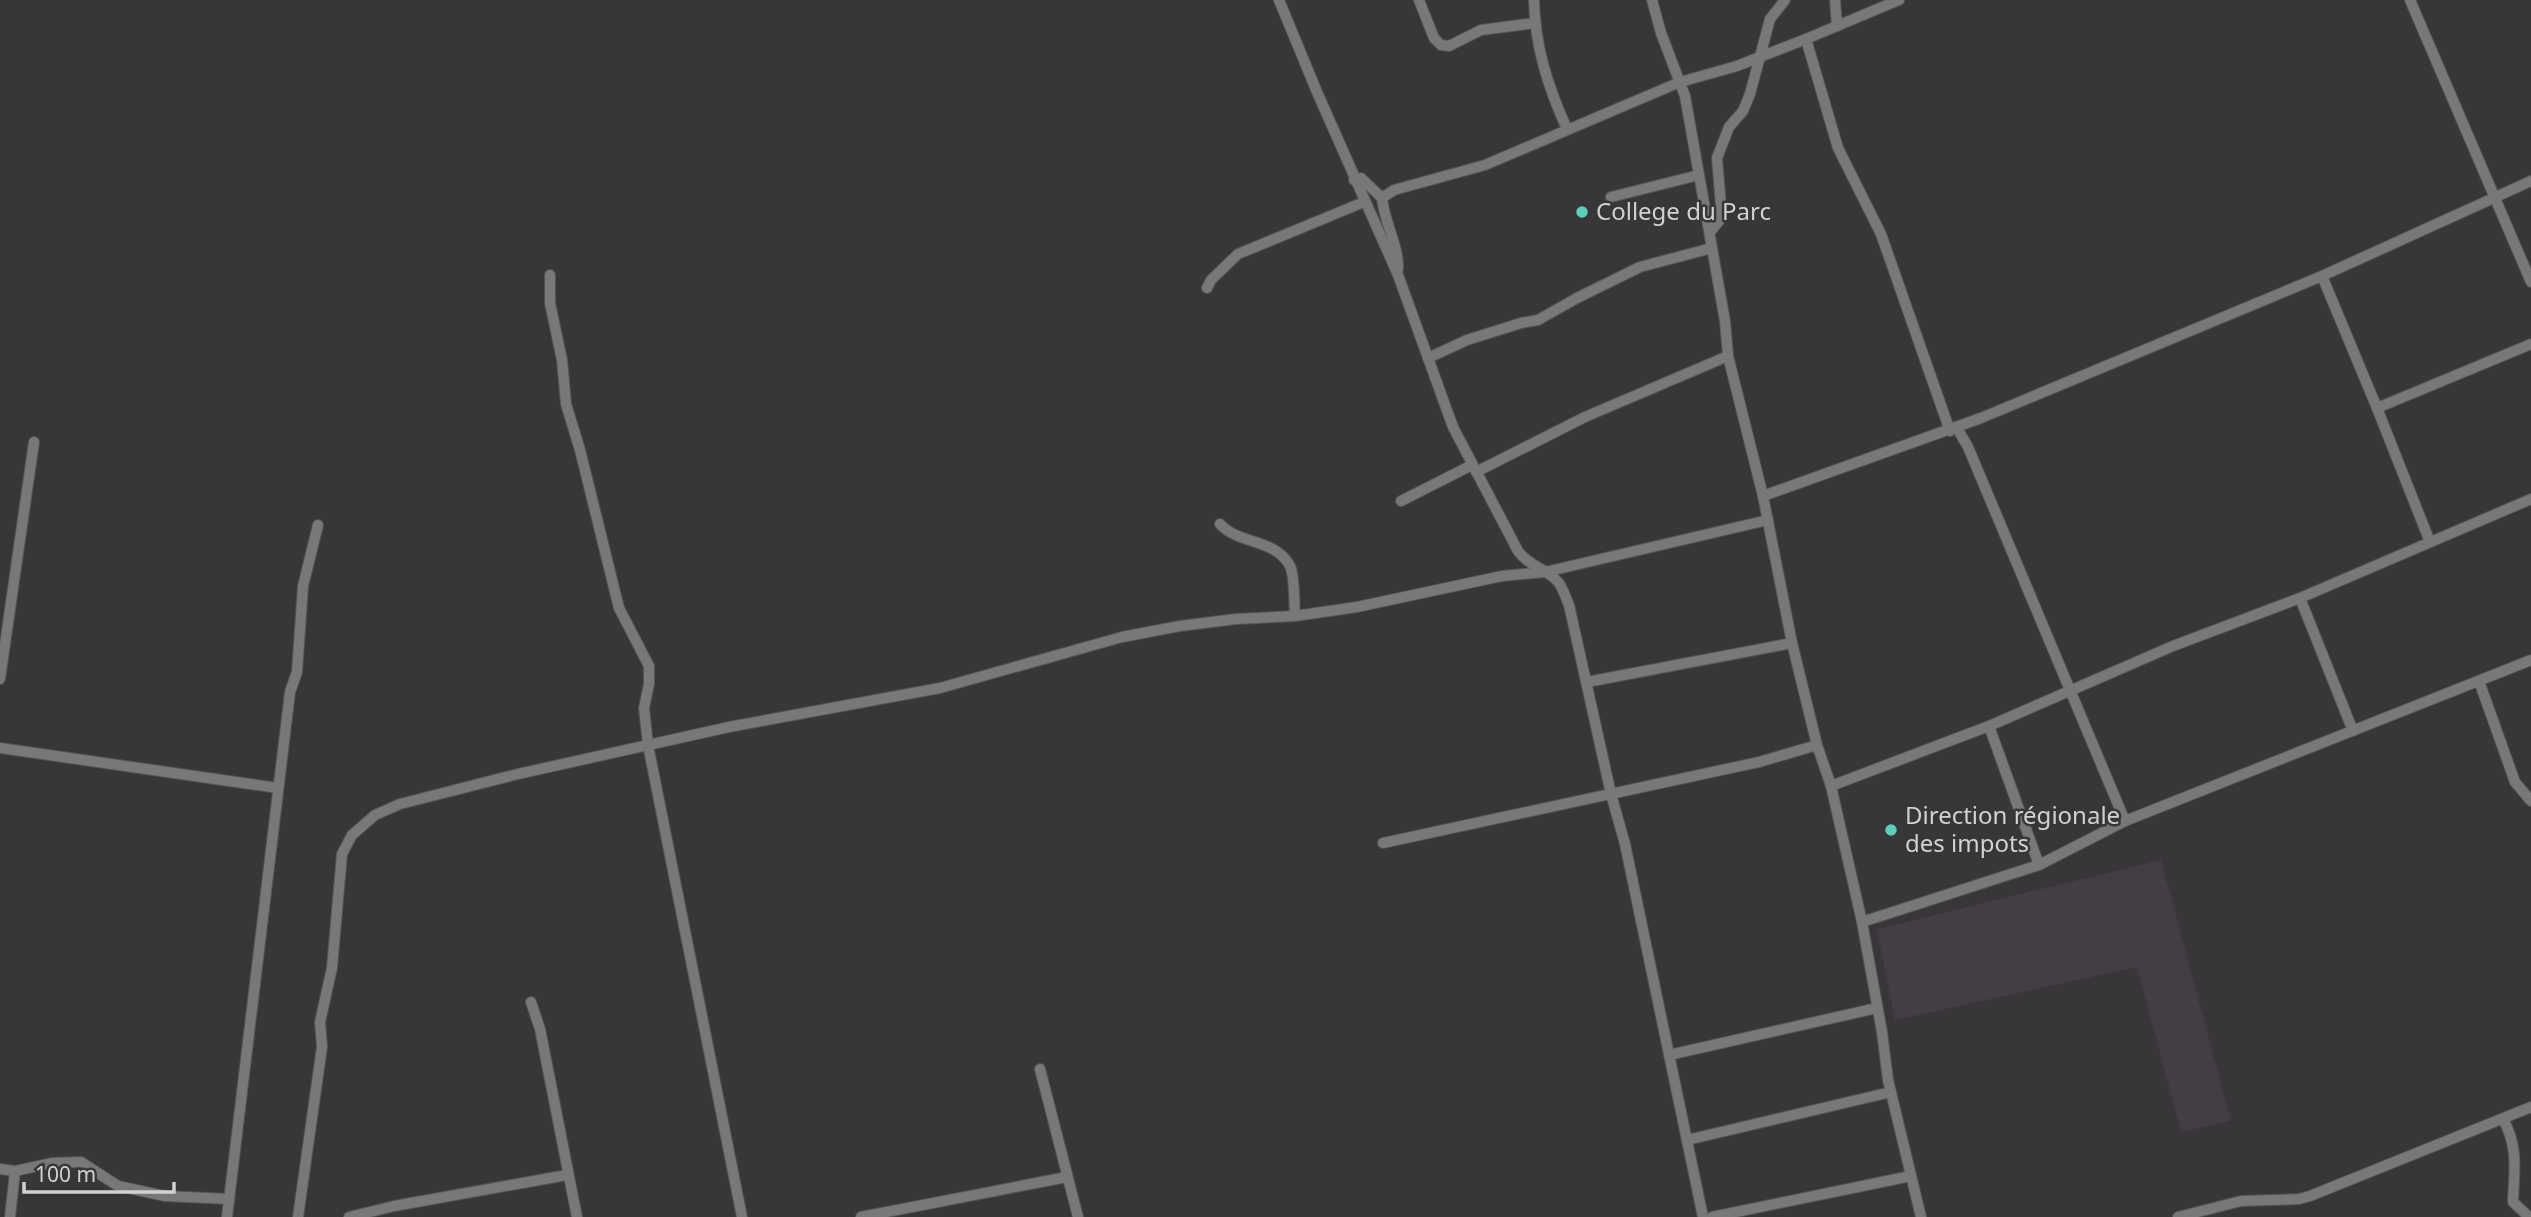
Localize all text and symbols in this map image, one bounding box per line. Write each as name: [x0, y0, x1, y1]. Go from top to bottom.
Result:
place label: College du Parc: [1596, 194, 1771, 227]
marker: College du Parc: [1574, 204, 1590, 220]
place label: Direction régionale des impots: [1905, 798, 2120, 859]
marker: Direction régionale des impots: [1883, 822, 1899, 838]
scale bar: [24, 1150, 175, 1194]
text: 100 m: [35, 1160, 96, 1188]

